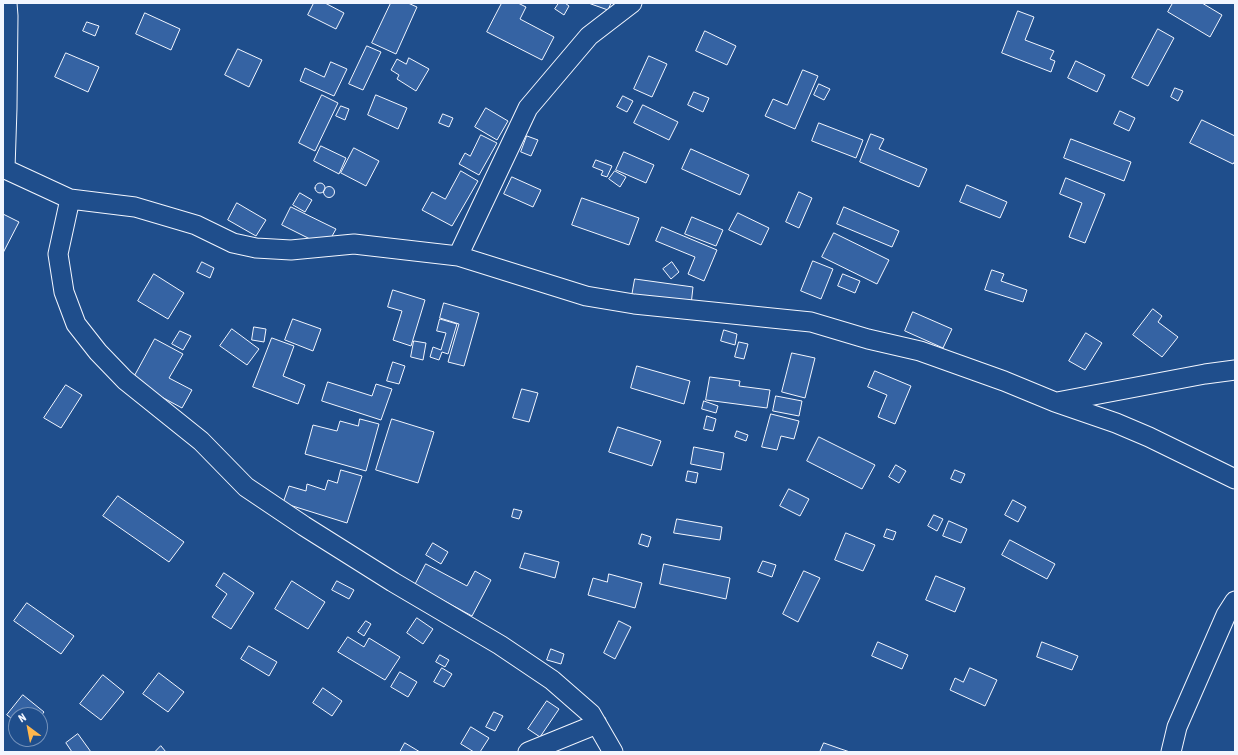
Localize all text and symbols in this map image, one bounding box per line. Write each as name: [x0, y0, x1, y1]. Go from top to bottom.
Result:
north arrow: [8, 707, 48, 747]
text: N: [16, 711, 28, 724]

